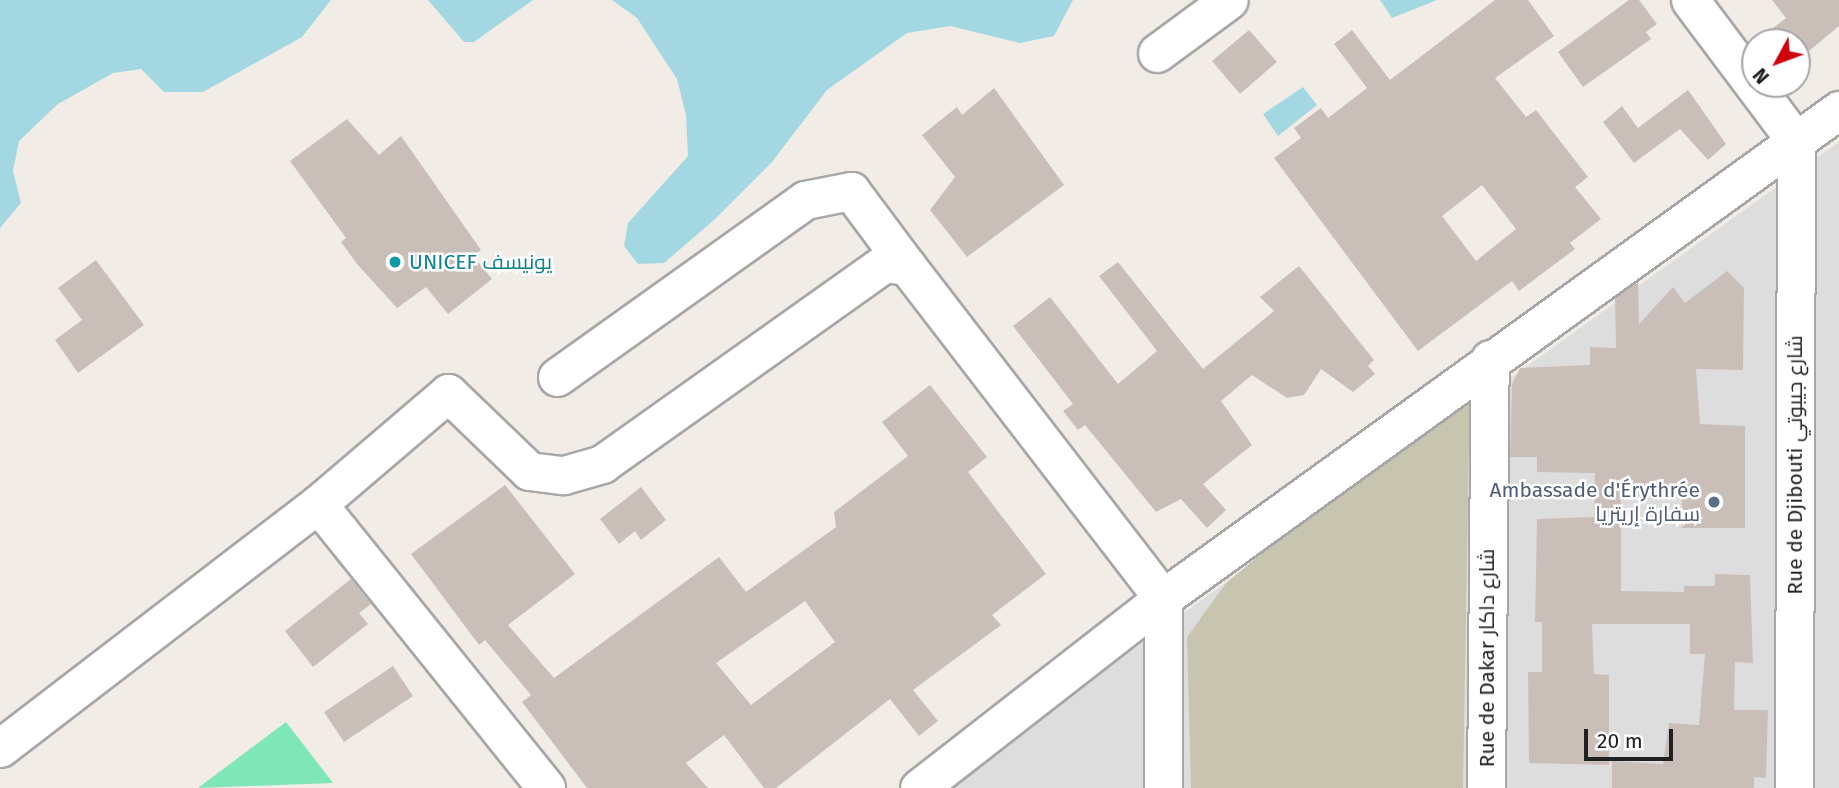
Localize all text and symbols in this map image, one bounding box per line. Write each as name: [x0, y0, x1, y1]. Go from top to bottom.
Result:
north arrow: [1741, 28, 1811, 98]
text: N: [1748, 63, 1774, 88]
place label: UNICEF يونيسف: [409, 249, 552, 275]
marker: UNICEF يونيسف: [387, 254, 403, 270]
street label: Rue de Djibouti شارع جيبوتي: [1782, 335, 1808, 595]
place label: Ambassade d'Érythrée سفارة إريتريا: [1489, 477, 1700, 527]
marker: Ambassade d'Érythrée سفارة إريتريا: [1706, 494, 1722, 510]
street label: Rue de Dakar شارع داكار: [1474, 549, 1500, 767]
scale bar: [1587, 714, 1676, 758]
text: 20 m: [1597, 728, 1643, 754]

